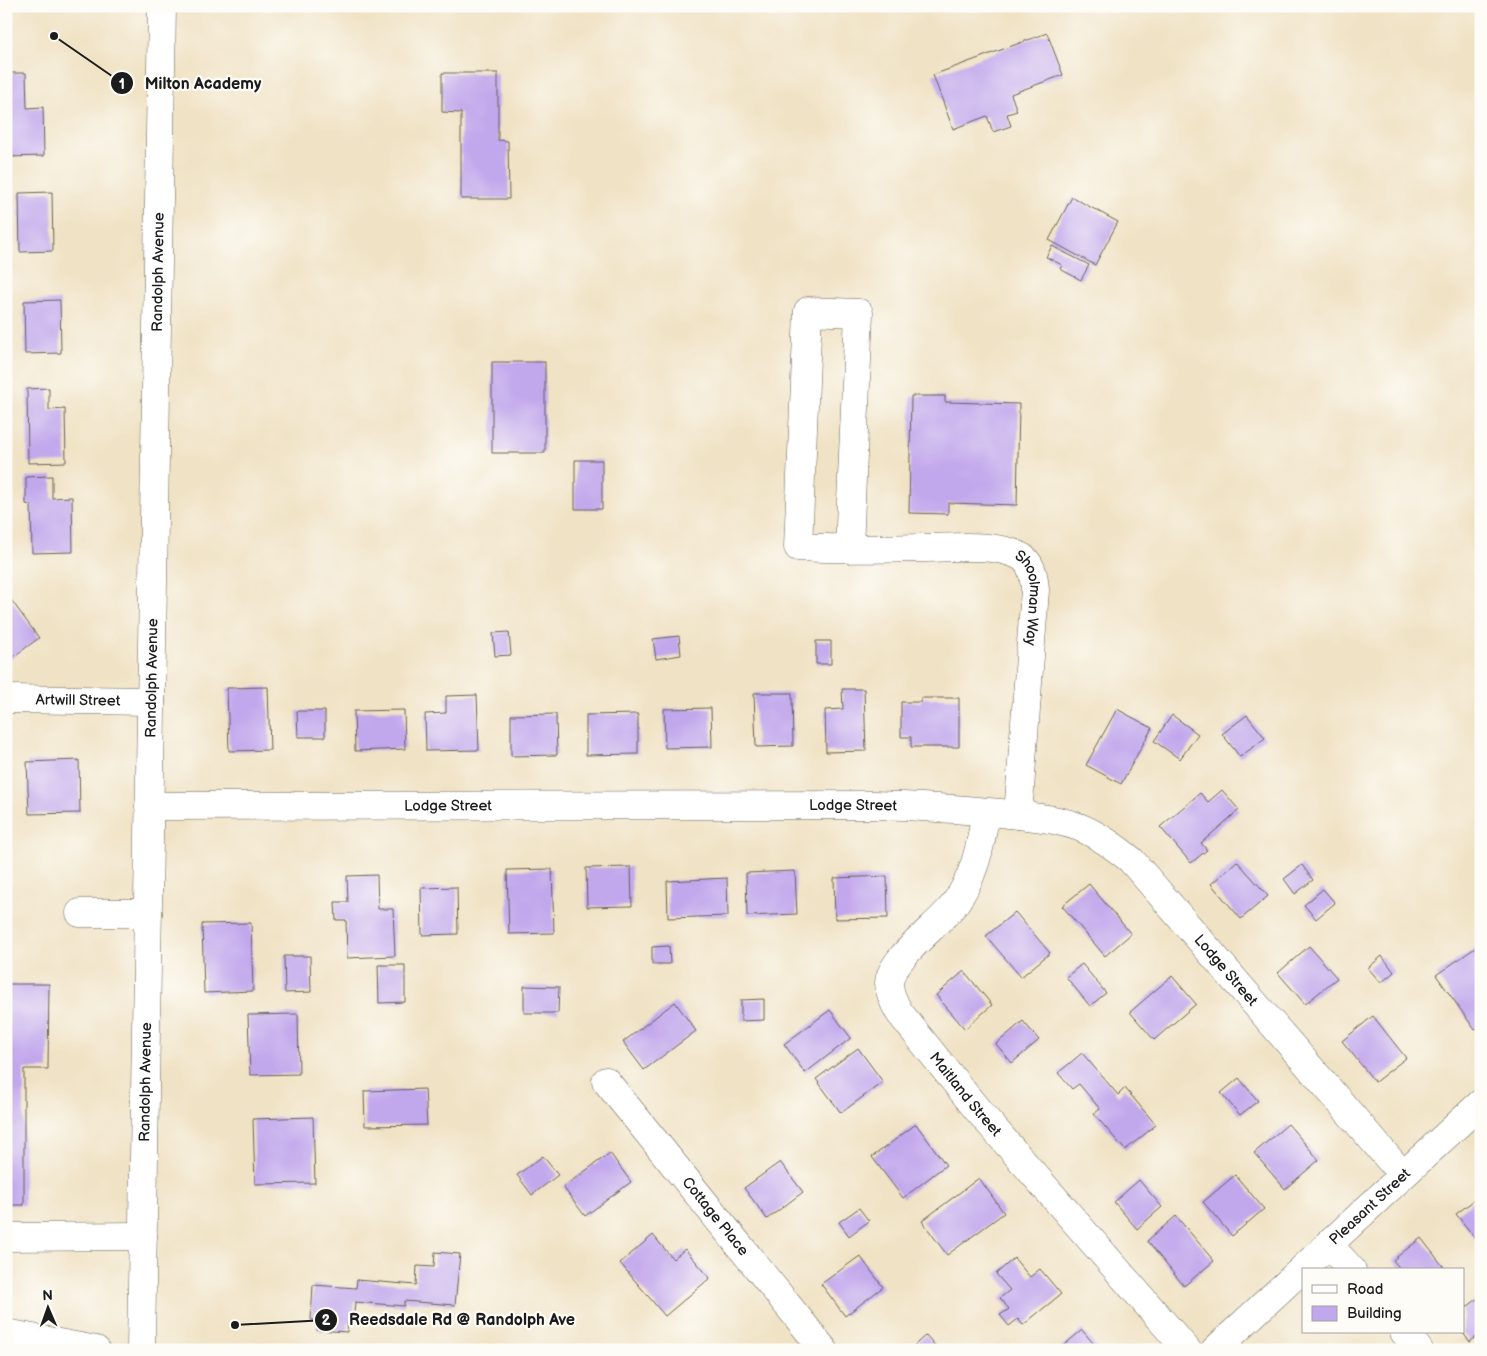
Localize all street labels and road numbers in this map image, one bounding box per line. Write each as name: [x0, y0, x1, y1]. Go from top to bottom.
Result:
street label: Randolph Avenue: [147, 212, 168, 332]
street label: Shoolman Way: [1012, 546, 1045, 646]
street label: Randolph Avenue: [141, 618, 162, 738]
street label: Artwill Street: [36, 690, 121, 710]
street label: Lodge Street: [809, 795, 898, 815]
street label: Lodge Street: [404, 796, 492, 815]
street label: Lodge Street: [1190, 931, 1262, 1010]
street label: Randolph Avenue: [135, 1022, 156, 1142]
street label: Maitland Street: [925, 1048, 1006, 1140]
street label: Pleasant Street: [1325, 1164, 1415, 1249]
street label: Cottage Place: [678, 1173, 753, 1260]

